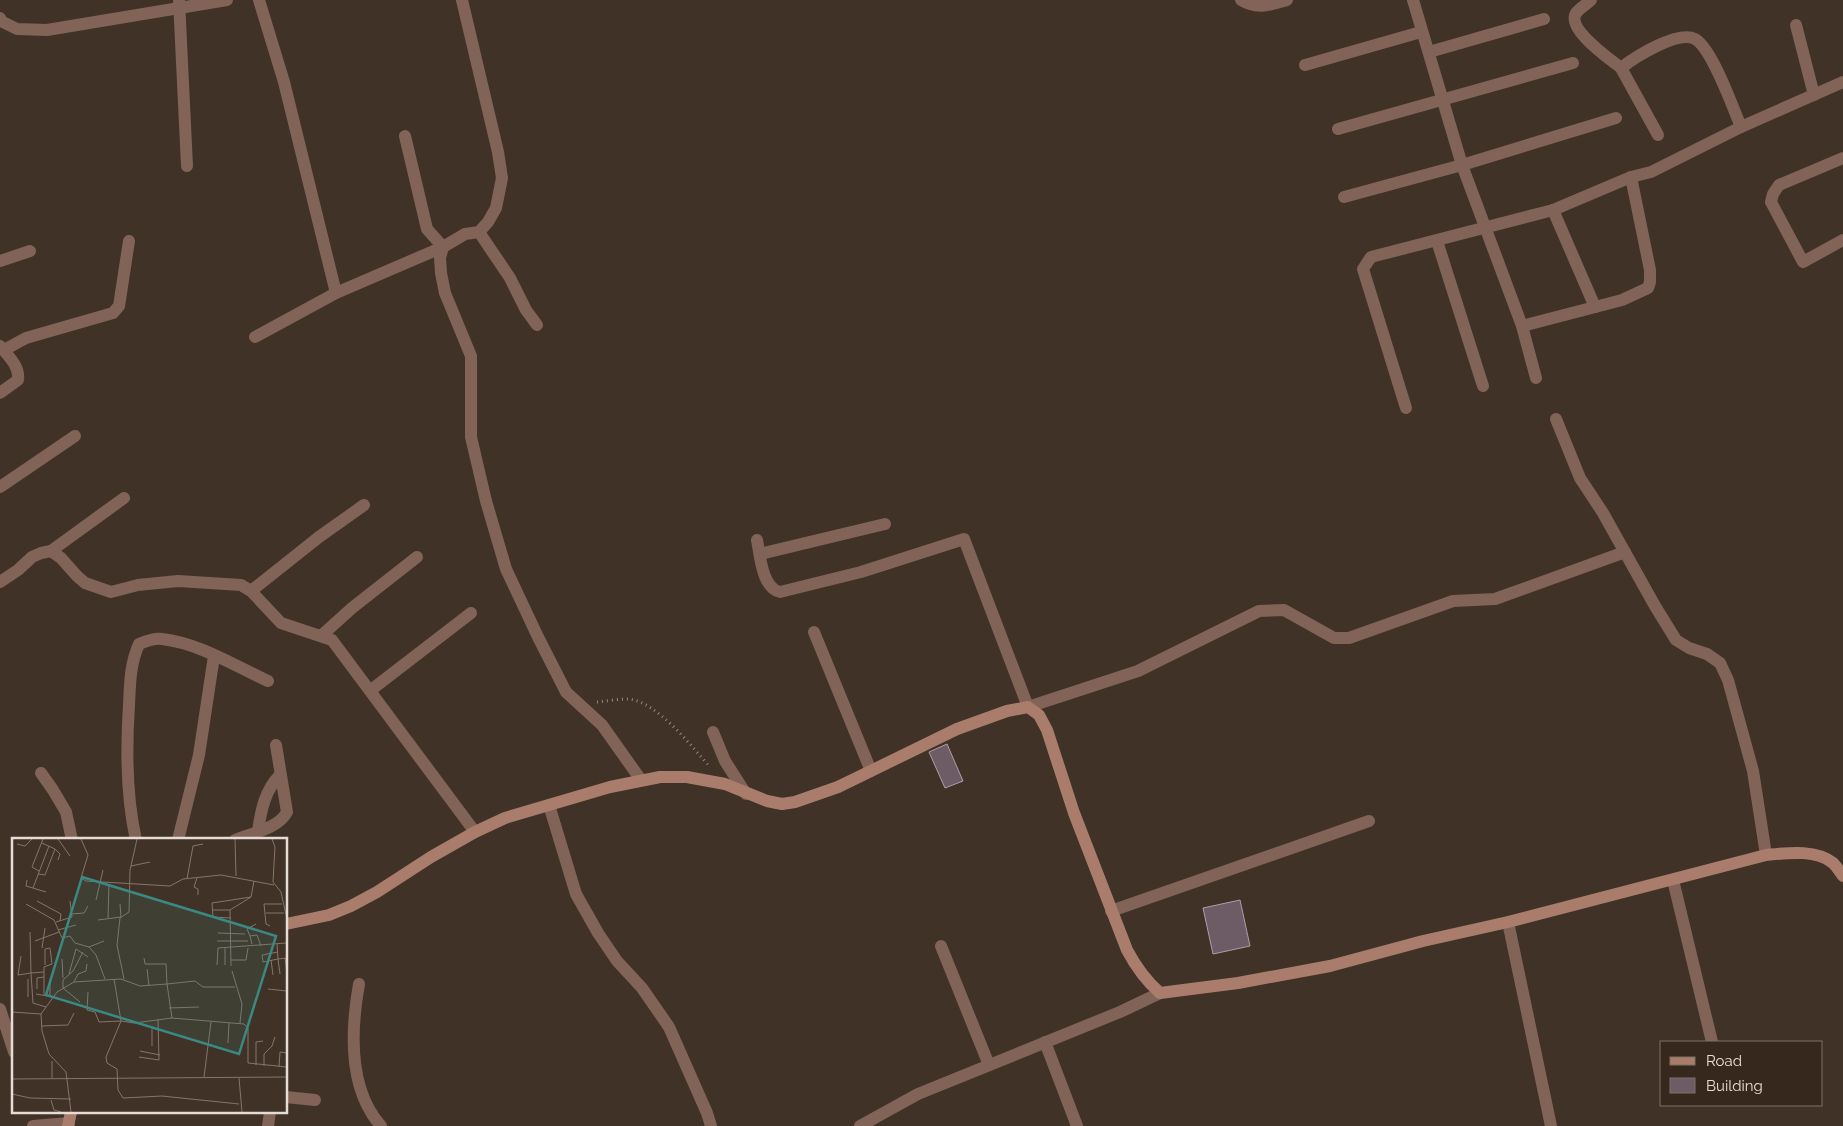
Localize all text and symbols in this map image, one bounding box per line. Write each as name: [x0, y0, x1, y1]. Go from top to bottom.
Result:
inset map: [12, 838, 288, 1114]
legend: [1660, 1041, 1823, 1106]
text: Road: [1706, 1052, 1742, 1070]
text: Building: [1706, 1077, 1763, 1095]

